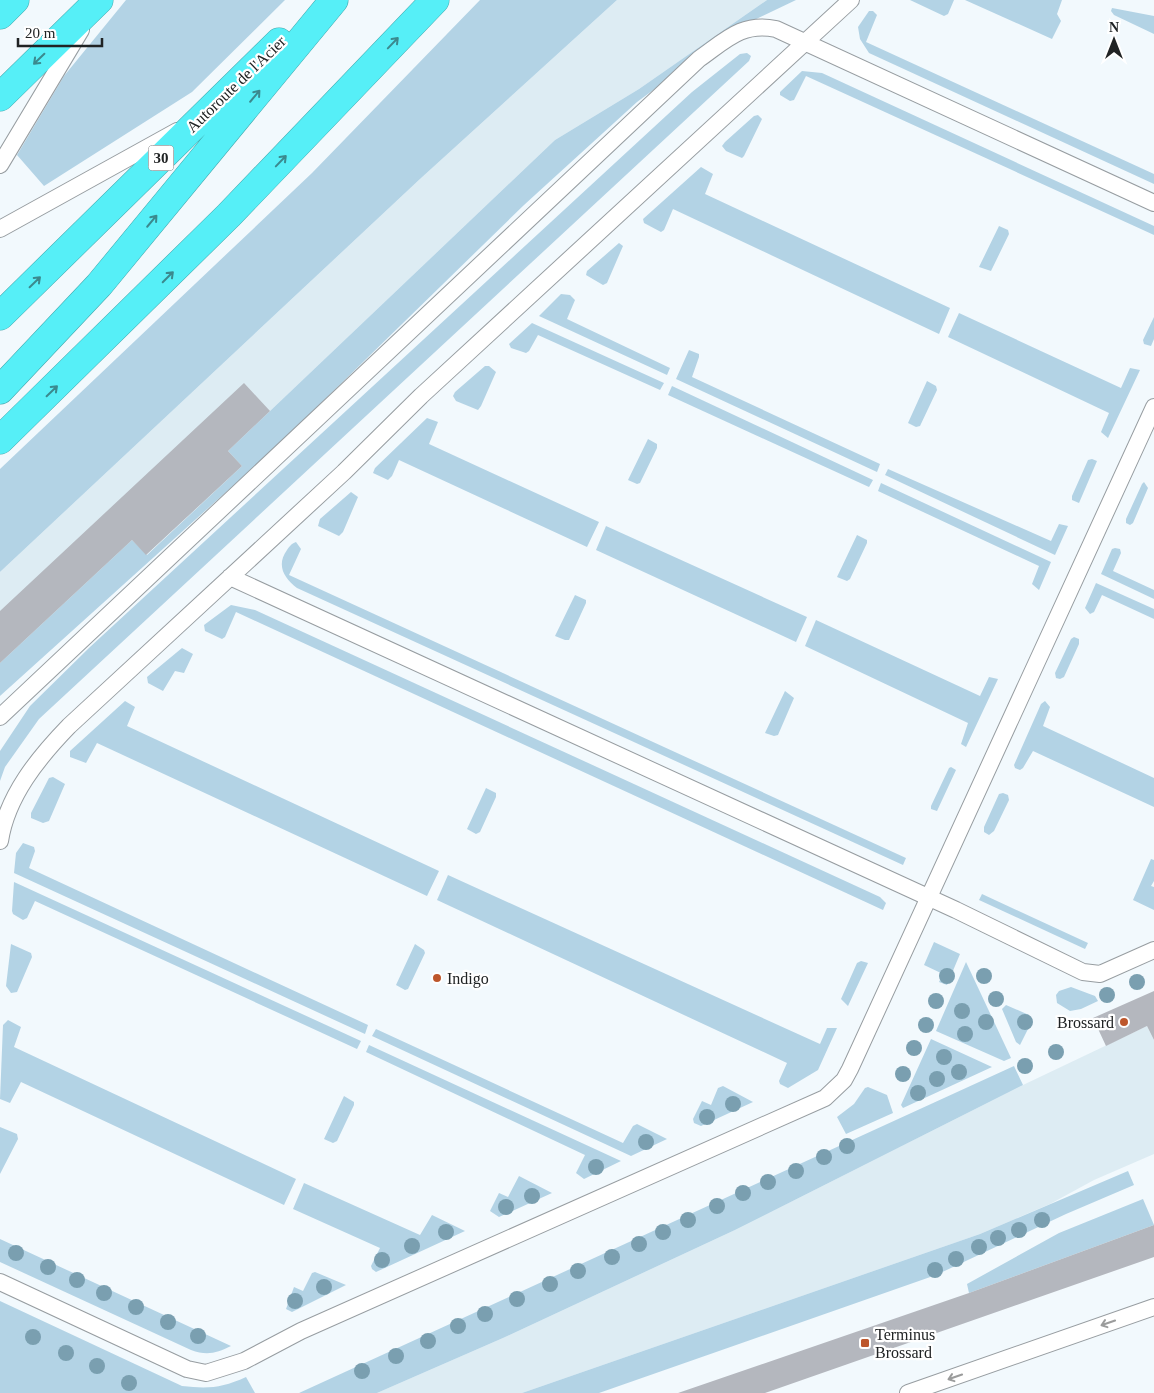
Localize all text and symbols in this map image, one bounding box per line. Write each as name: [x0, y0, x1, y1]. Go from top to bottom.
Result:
scale bar: [18, 15, 101, 47]
north arrow: [1089, 15, 1139, 65]
text: N: [1109, 20, 1119, 35]
text: 20 m: [25, 25, 56, 41]
street label: Autoroute de l'Acier: [183, 32, 289, 136]
one-way arrow: [387, 37, 400, 49]
one-way arrow: [34, 52, 46, 64]
one-way arrow: [250, 89, 261, 102]
road number: 30: [148, 146, 174, 170]
one-way arrow: [275, 155, 287, 167]
one-way arrow: [146, 215, 157, 228]
one-way arrow: [161, 271, 173, 283]
one-way arrow: [29, 276, 41, 288]
one-way arrow: [46, 385, 58, 397]
place label: Indigo: [447, 970, 489, 988]
marker: Indigo: [431, 972, 443, 984]
place label: Brossard: [1057, 1014, 1114, 1031]
marker: Brossard: [1118, 1016, 1130, 1028]
one-way arrow: [1101, 1319, 1116, 1328]
place label: Terminus Brossard: [875, 1326, 935, 1361]
marker: Terminus Brossard: [859, 1337, 871, 1349]
one-way arrow: [947, 1372, 963, 1382]

